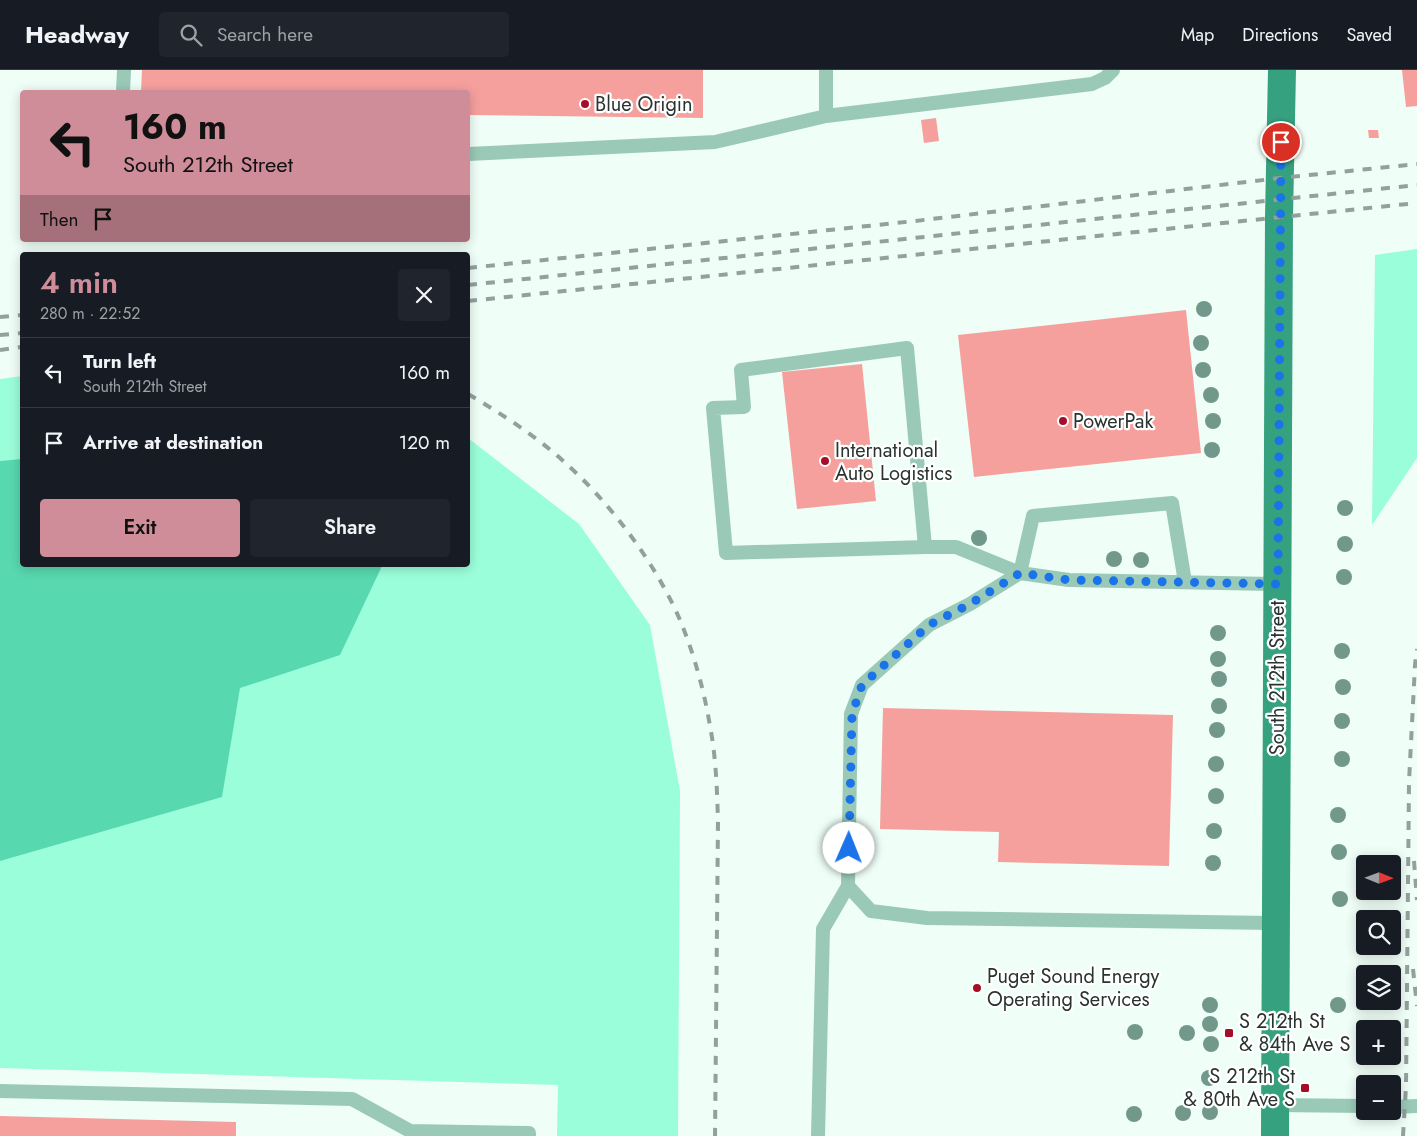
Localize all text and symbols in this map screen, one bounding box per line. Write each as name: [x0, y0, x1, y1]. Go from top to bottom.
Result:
search box: [159, 12, 509, 57]
text: Headway: [25, 17, 129, 52]
icon: search: [177, 21, 205, 49]
text: Search here: [217, 21, 313, 48]
text: Map: [1181, 22, 1214, 48]
text: Directions: [1242, 22, 1318, 48]
text: Saved: [1346, 22, 1392, 48]
place label: Blue Origin: [595, 90, 693, 119]
marker: Blue Origin: [579, 98, 591, 110]
text: 160 m: [123, 102, 227, 152]
icon: left: [40, 110, 105, 175]
pin: [1260, 121, 1302, 163]
icon: arrive: [1267, 128, 1295, 156]
text: South 212th Street: [123, 148, 293, 180]
icon: arrive: [89, 205, 117, 233]
text: Then: [40, 206, 79, 233]
text: 4 min: [40, 261, 118, 304]
button: close: [398, 269, 450, 321]
text: 280 m · 22:52: [40, 302, 140, 325]
text: Turn left: [83, 348, 156, 375]
icon: left: [40, 359, 68, 387]
text: 160 m: [399, 359, 450, 386]
text: South 212th Street: [83, 375, 207, 398]
place label: PowerPak: [1073, 407, 1153, 436]
marker: PowerPak: [1057, 415, 1069, 427]
icon: arrive: [40, 429, 68, 457]
text: Arrive at destination: [83, 429, 263, 456]
text: 120 m: [399, 429, 450, 456]
place label: International Auto Logistics: [835, 436, 952, 488]
marker: International Auto Logistics: [819, 455, 831, 467]
button: Exit: [40, 499, 240, 557]
button: Share: [250, 499, 450, 557]
street label: South 212th Street: [1263, 601, 1292, 755]
position arrow: [822, 821, 874, 873]
north arrow: [1356, 855, 1401, 900]
map controls: [1356, 855, 1401, 1120]
button: search: [1356, 910, 1401, 955]
place label: Puget Sound Energy Operating Services: [987, 962, 1160, 1014]
button: layers: [1356, 965, 1401, 1010]
marker: Puget Sound Energy Operating Services: [971, 982, 983, 994]
place label: S 212th St & 84th Ave S: [1239, 1007, 1350, 1059]
button: +: [1356, 1020, 1401, 1065]
marker: S 212th St & 84th Ave S: [1223, 1027, 1235, 1039]
place label: S 212th St & 80th Ave S: [1183, 1062, 1295, 1114]
button: −: [1356, 1075, 1401, 1120]
marker: S 212th St & 80th Ave S: [1299, 1082, 1311, 1094]

